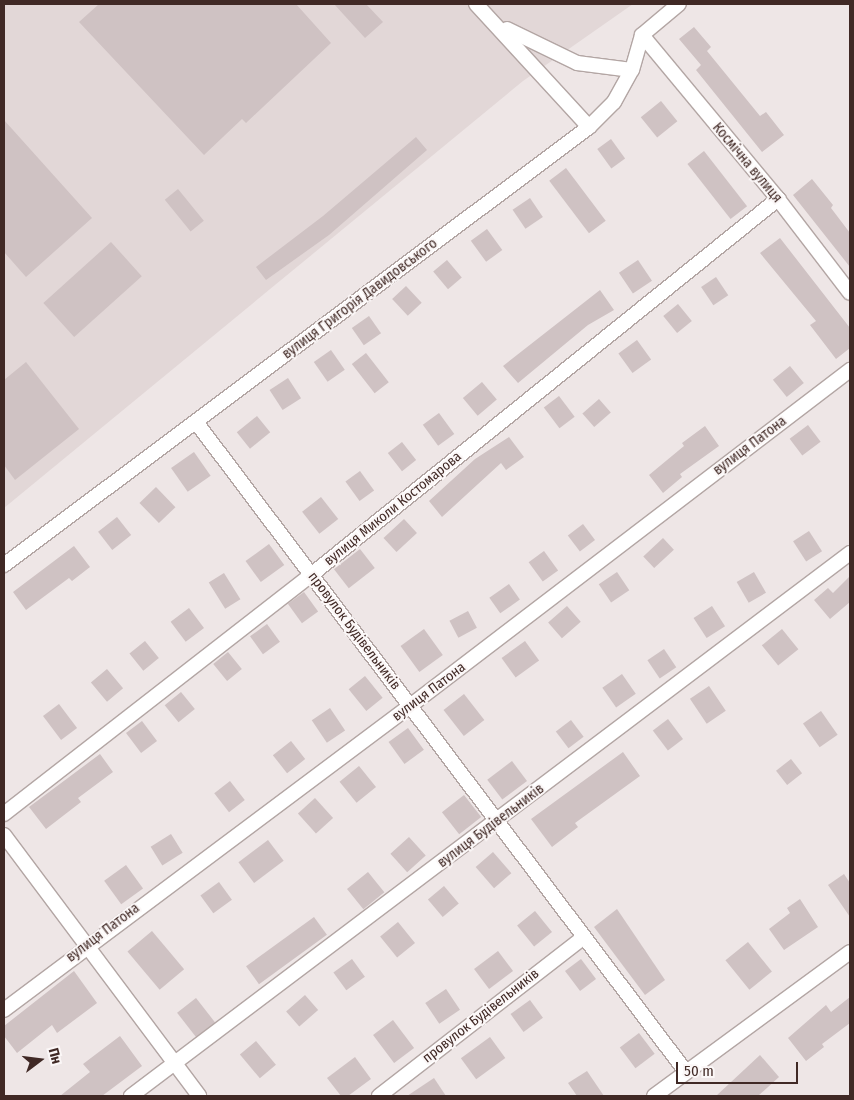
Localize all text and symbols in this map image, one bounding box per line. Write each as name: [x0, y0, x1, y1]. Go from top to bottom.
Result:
street label: Космічна вулиця: [709, 120, 785, 206]
street label: вулиця Григорія Давидовського: [279, 235, 441, 363]
street label: вулиця Патона: [710, 413, 790, 479]
street label: вулиця Миколи Костомарова: [321, 448, 465, 570]
street label: провулок Будівельників: [304, 569, 404, 693]
street label: вулиця Патона: [389, 659, 469, 725]
street label: вулиця Будівельників: [435, 781, 547, 871]
street label: вулиця Патона: [63, 900, 143, 966]
street label: провулок Будівельників: [419, 965, 543, 1067]
north arrow: [15, 1035, 65, 1085]
text: Пн: [45, 1046, 65, 1066]
scale bar: [679, 1052, 802, 1084]
text: 50 m: [684, 1062, 714, 1080]

